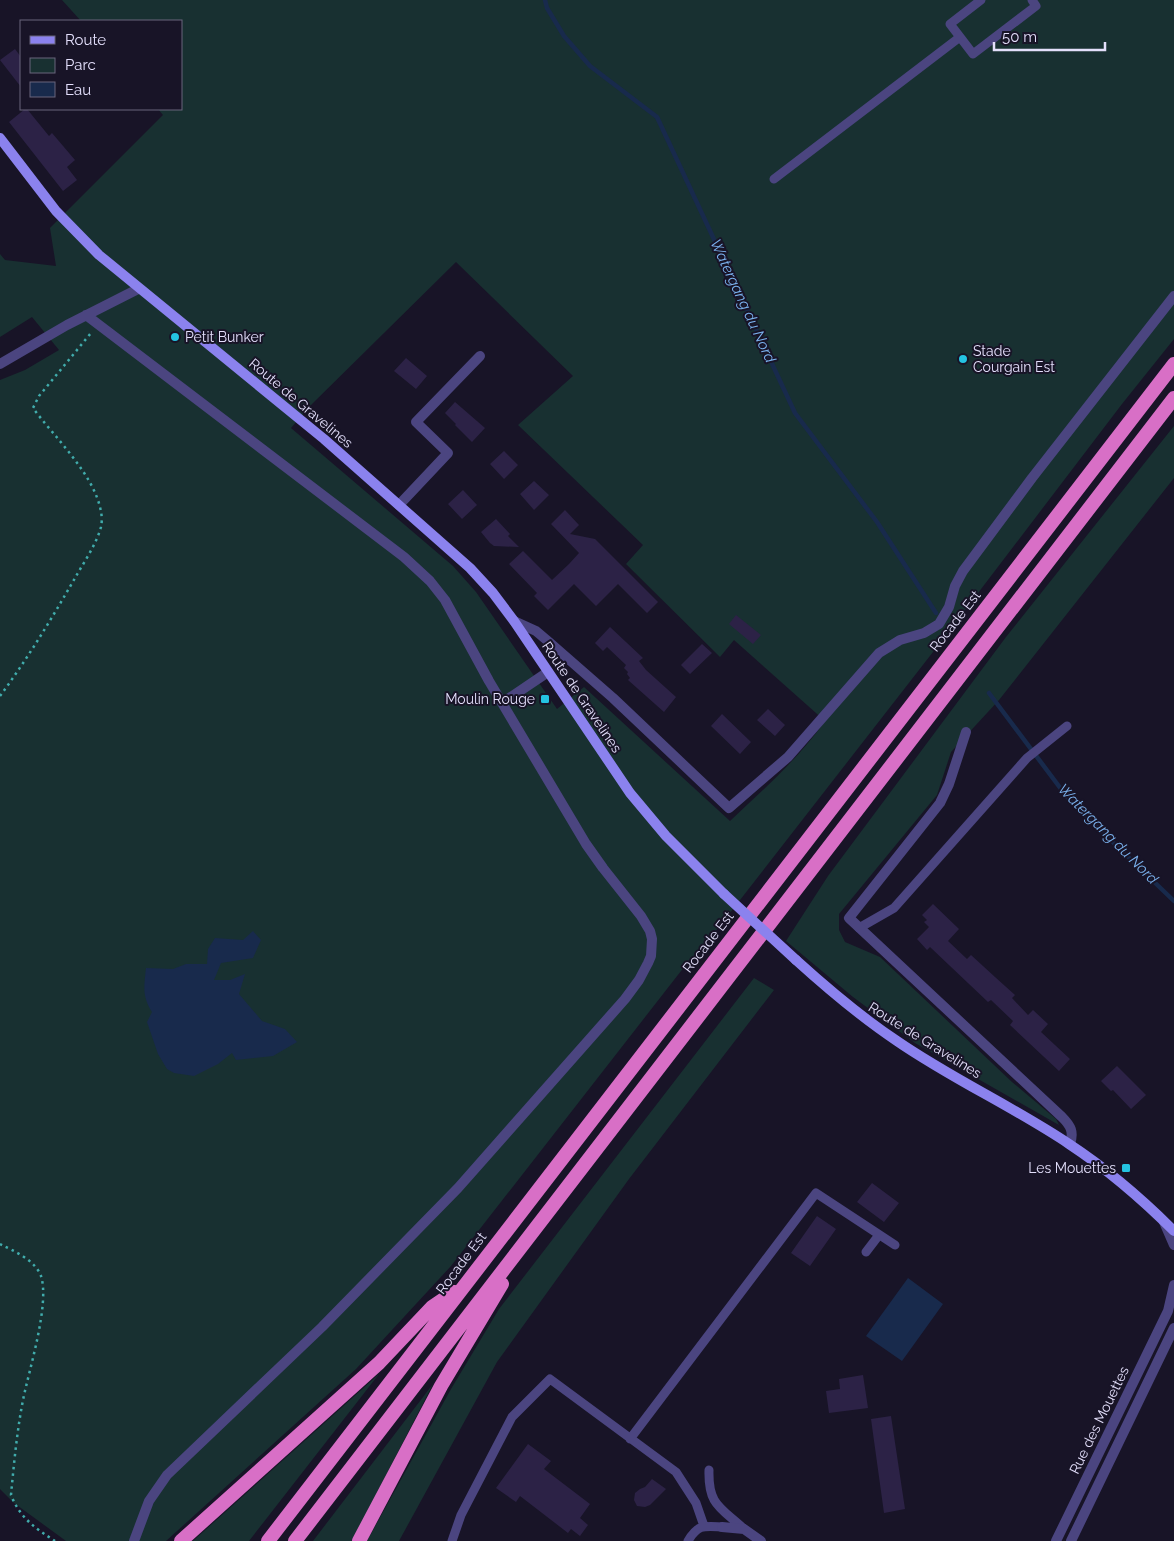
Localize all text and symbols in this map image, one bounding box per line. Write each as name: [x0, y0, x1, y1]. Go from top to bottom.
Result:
legend: [20, 20, 182, 110]
scale bar: [994, 20, 1105, 52]
text: 50 m: [1002, 28, 1037, 46]
text: Route: [65, 31, 106, 49]
text: Parc: [65, 56, 96, 74]
text: Eau: [65, 81, 91, 99]
water label: Watergang du Nord: [706, 236, 780, 367]
place label: Petit Bunker: [185, 329, 264, 345]
marker: Petit Bunker: [169, 331, 181, 343]
place label: Stade Courgain Est: [973, 343, 1055, 375]
marker: Stade Courgain Est: [957, 353, 969, 365]
street label: Route de Gravelines: [246, 355, 356, 451]
street label: Rocade Est: [926, 587, 984, 655]
street label: Route de Gravelines: [539, 639, 625, 756]
place label: Moulin Rouge: [445, 691, 535, 707]
marker: Moulin Rouge: [539, 693, 551, 705]
water label: Watergang du Nord: [1054, 780, 1163, 889]
street label: Rocade Est: [679, 908, 737, 976]
street label: Route de Gravelines: [866, 999, 985, 1081]
place label: Les Mouettes: [1028, 1160, 1116, 1176]
marker: Les Mouettes: [1120, 1162, 1132, 1174]
street label: Rocade Est: [433, 1229, 490, 1297]
street label: Rue des Mouettes: [1066, 1363, 1132, 1476]

